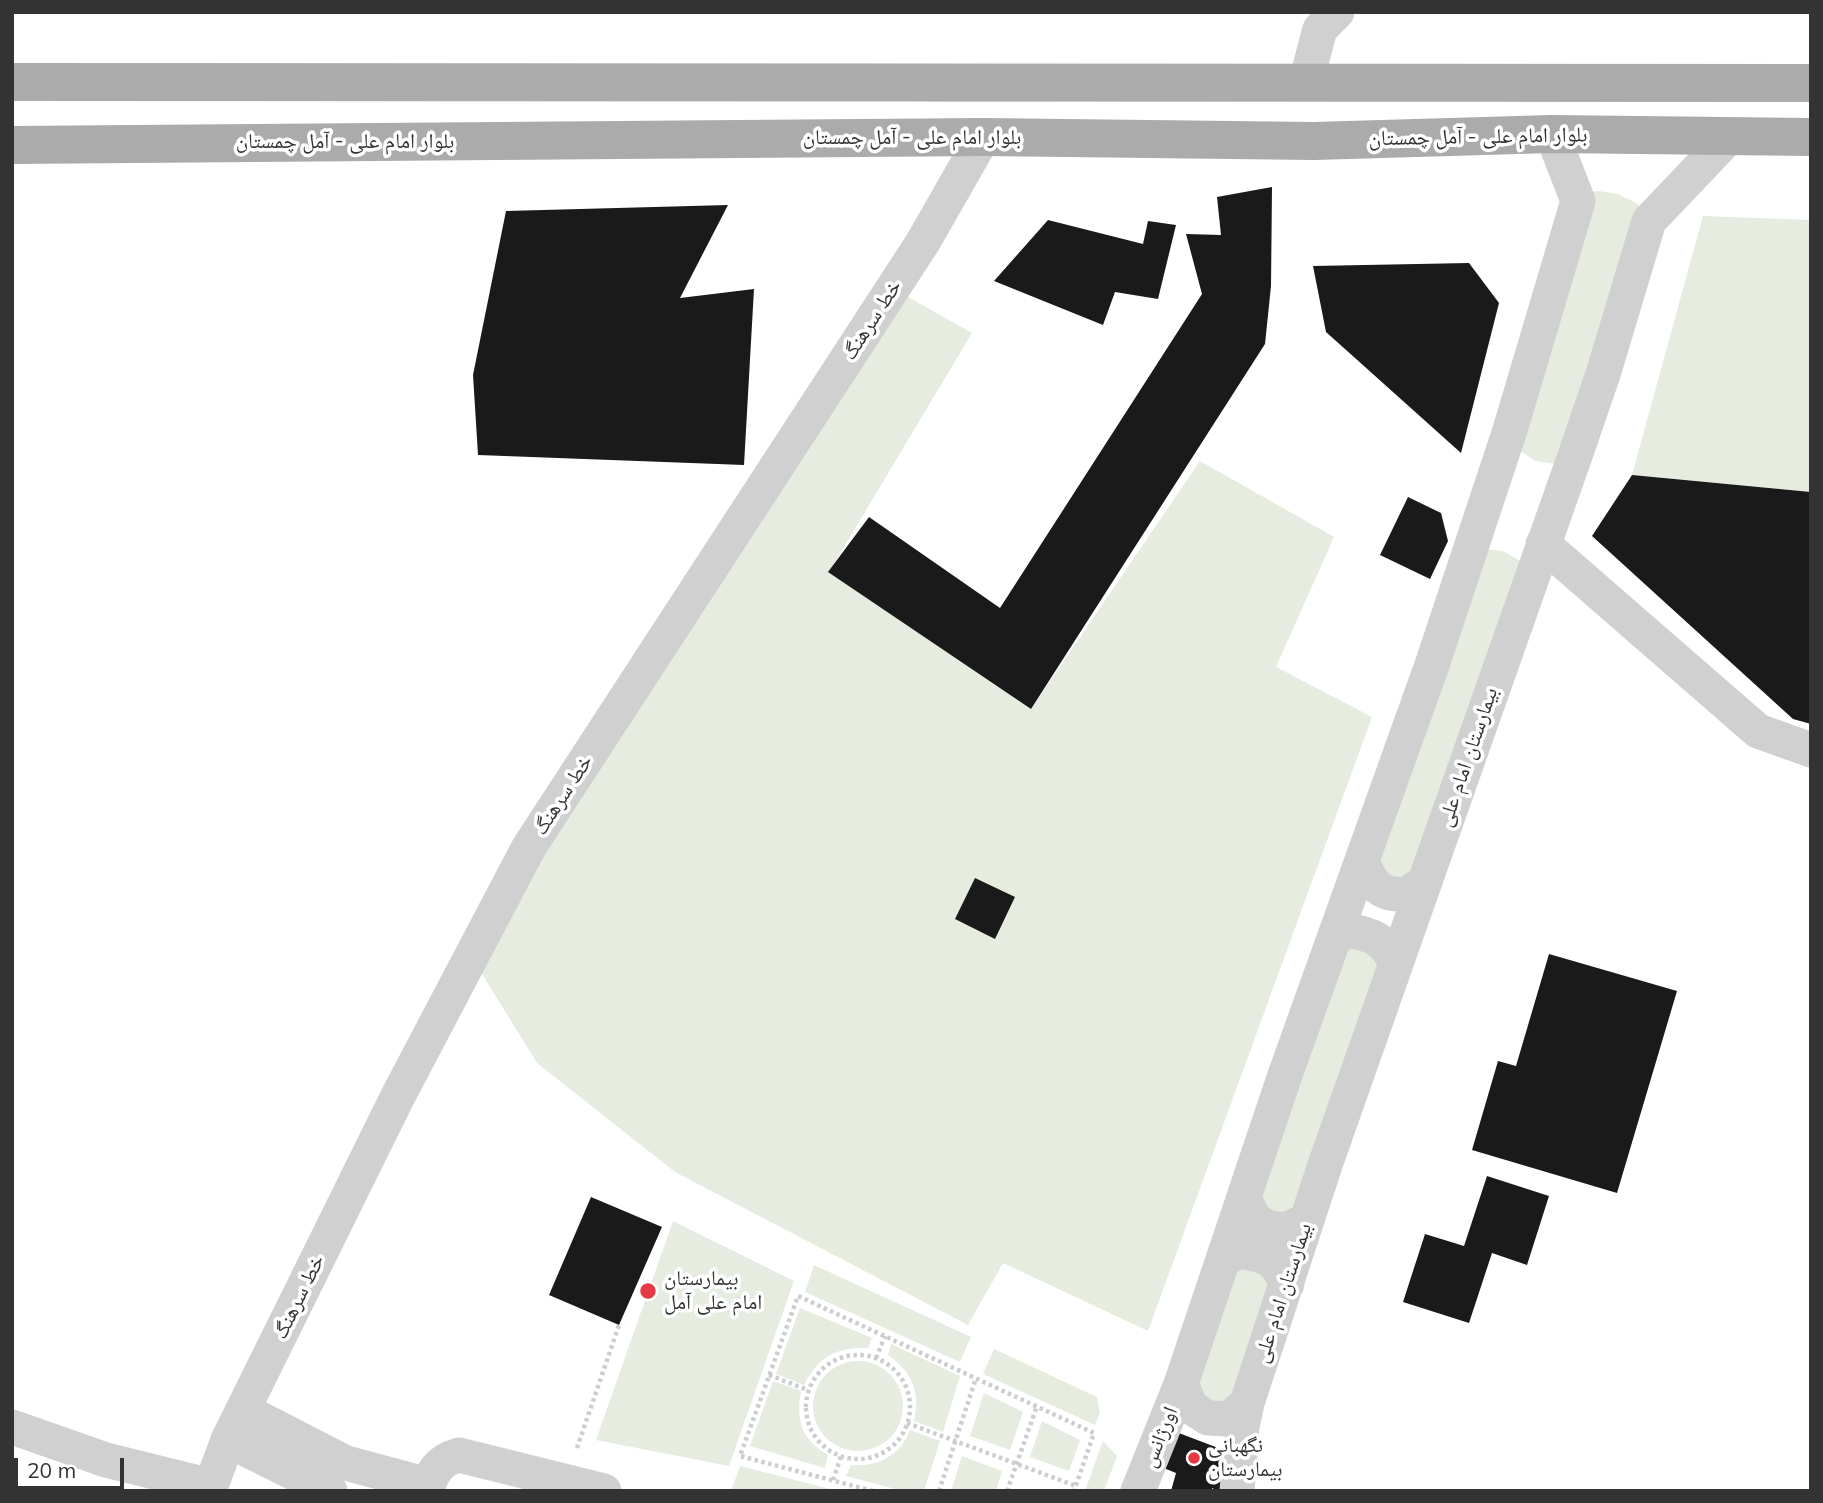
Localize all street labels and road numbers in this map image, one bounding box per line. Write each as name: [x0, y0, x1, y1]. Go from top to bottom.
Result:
street label: بلوار امام علی - آمل چمستان: [1368, 122, 1588, 152]
street label: بلوار امام علی - آمل چمستان: [803, 125, 1021, 151]
street label: بلوار امام علی - آمل چمستان: [236, 129, 454, 155]
street label: خط سرهنگ: [837, 275, 907, 365]
street label: بیمارستان امام علی: [1432, 684, 1504, 830]
street label: خط سرهنگ: [528, 750, 598, 840]
street label: بیمارستان امام علی: [1249, 1220, 1317, 1366]
street label: خط سرهنگ: [268, 1251, 330, 1343]
street label: اورژانس: [1136, 1403, 1184, 1471]

